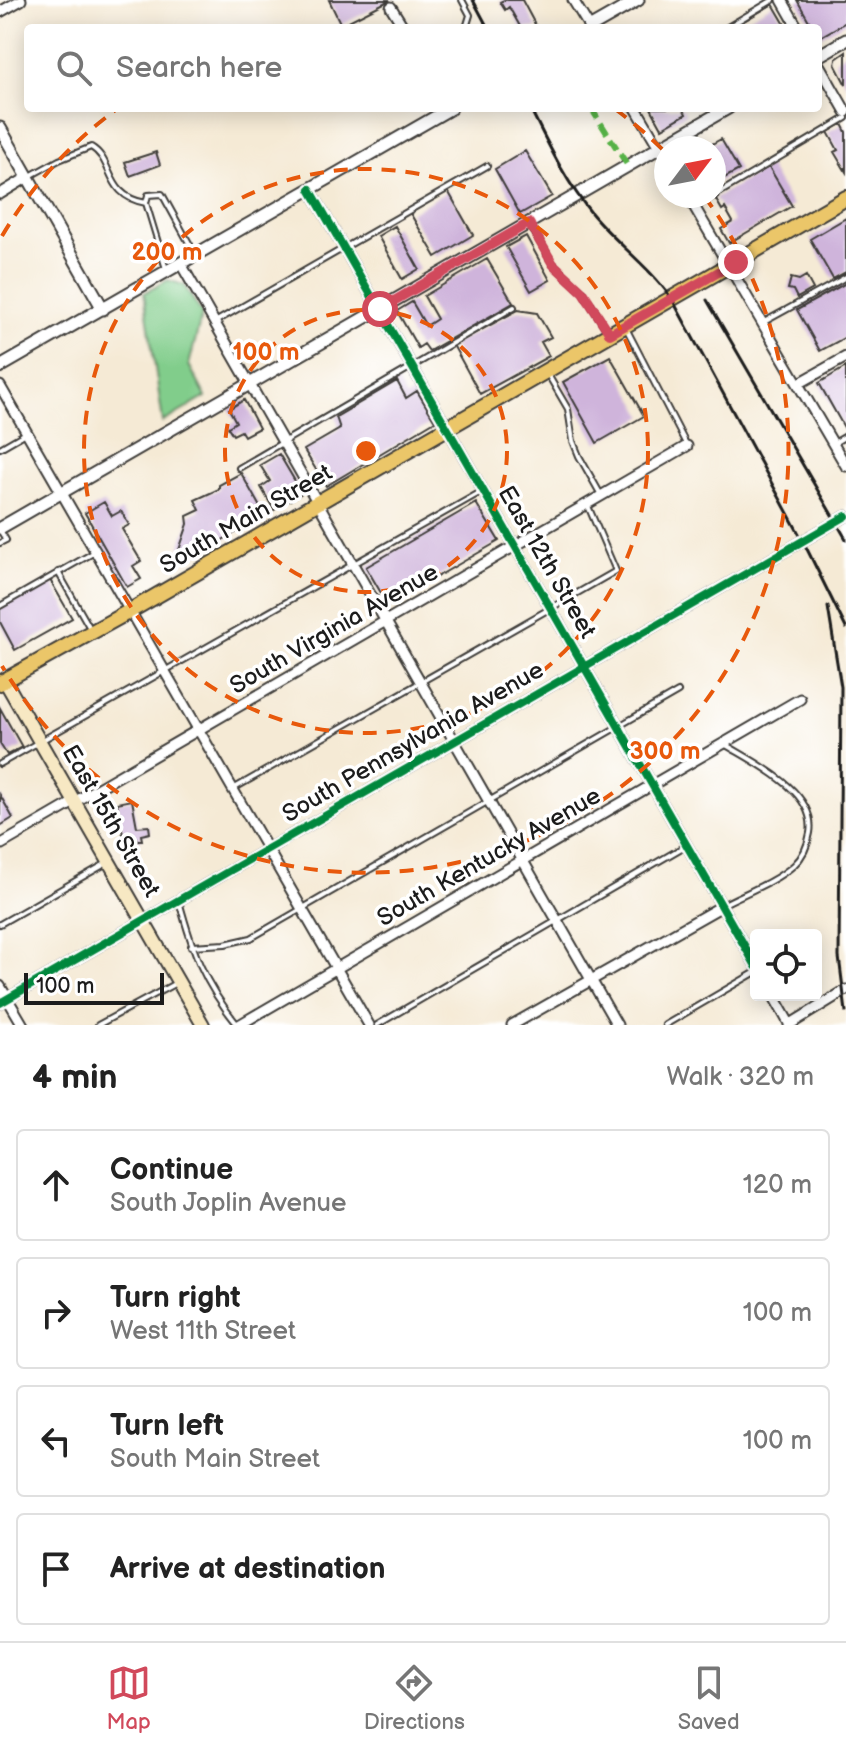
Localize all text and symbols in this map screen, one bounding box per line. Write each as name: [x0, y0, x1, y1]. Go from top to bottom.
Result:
search box: [24, 24, 822, 112]
icon: search: [52, 46, 96, 90]
text: Search here: [116, 50, 282, 86]
north arrow: [654, 136, 726, 208]
text: 200 m: [132, 238, 202, 267]
route end: [718, 244, 754, 280]
route start: [362, 291, 398, 327]
text: 100 m: [233, 338, 299, 367]
centre of rings: [352, 437, 380, 465]
street label: South Main Street: [155, 458, 338, 580]
street label: East 12th Street: [492, 481, 603, 644]
street label: South Virginia Avenue: [225, 558, 443, 700]
street label: South Pennsylvania Avenue: [277, 655, 549, 829]
text: 300 m: [630, 737, 700, 766]
street label: East 15th Street: [56, 740, 167, 903]
street label: South Kentucky Avenue: [372, 781, 606, 933]
map controls: [750, 929, 822, 1001]
button: locate: [750, 929, 822, 1001]
scale bar: [24, 969, 164, 1005]
text: 100 m: [36, 973, 95, 1000]
text: 4 min: [32, 1057, 118, 1098]
text: Walk · 320 m: [666, 1062, 814, 1093]
text: Continue: [110, 1152, 233, 1188]
icon: ahead: [34, 1163, 78, 1207]
text: 120 m: [743, 1170, 812, 1201]
text: South Joplin Avenue: [110, 1188, 346, 1219]
text: Turn right: [110, 1280, 241, 1316]
icon: right: [34, 1291, 78, 1335]
text: 100 m: [743, 1298, 812, 1329]
text: West 11th Street: [110, 1316, 296, 1347]
text: Turn left: [110, 1408, 224, 1444]
icon: left: [34, 1419, 78, 1463]
text: 100 m: [743, 1426, 812, 1457]
text: South Main Street: [110, 1444, 320, 1475]
icon: arrive: [34, 1547, 78, 1591]
text: Arrive at destination: [110, 1551, 386, 1587]
tab: Map: [106, 1661, 151, 1736]
tab: Directions: [364, 1661, 465, 1736]
tab: Saved: [678, 1661, 740, 1736]

